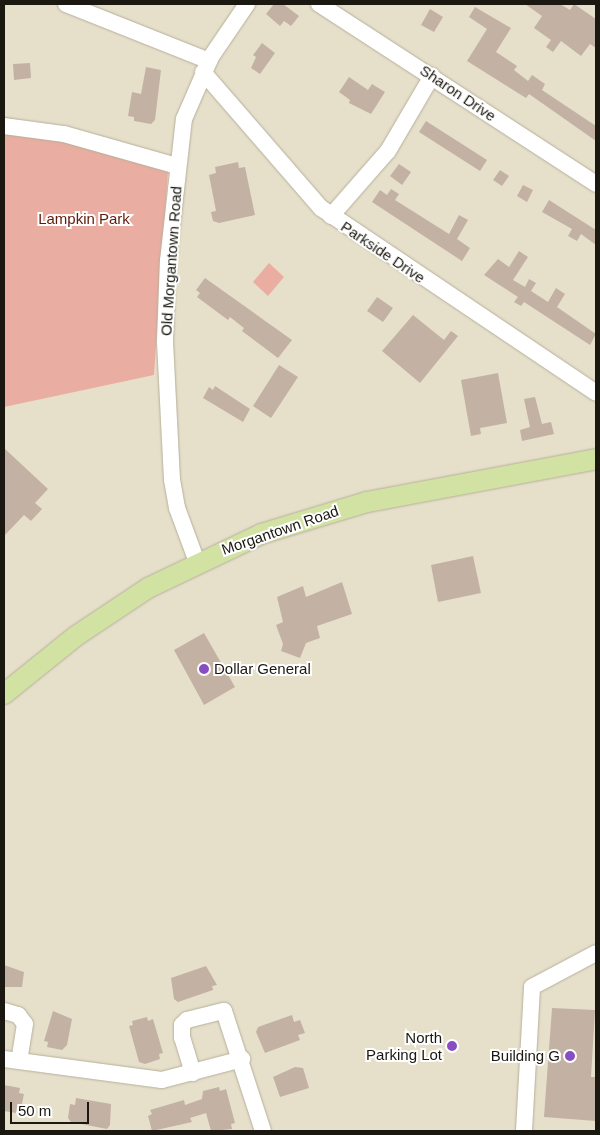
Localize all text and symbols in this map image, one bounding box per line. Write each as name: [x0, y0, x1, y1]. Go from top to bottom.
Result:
street label: Sharon Drive: [417, 61, 499, 125]
street label: Old Morgantown Road: [157, 186, 185, 336]
park label: Lampkin Park: [38, 210, 130, 228]
street label: Parkside Drive: [338, 217, 428, 287]
street label: Morgantown Road: [219, 502, 341, 558]
place label: Dollar General: [214, 660, 311, 678]
marker: Dollar General: [198, 663, 210, 675]
place label: North Parking Lot: [366, 1028, 442, 1063]
marker: North Parking Lot: [446, 1040, 458, 1052]
place label: Building G: [491, 1047, 560, 1065]
marker: Building G: [564, 1050, 576, 1062]
scale bar: [12, 1092, 91, 1124]
text: 50 m: [18, 1102, 51, 1119]

